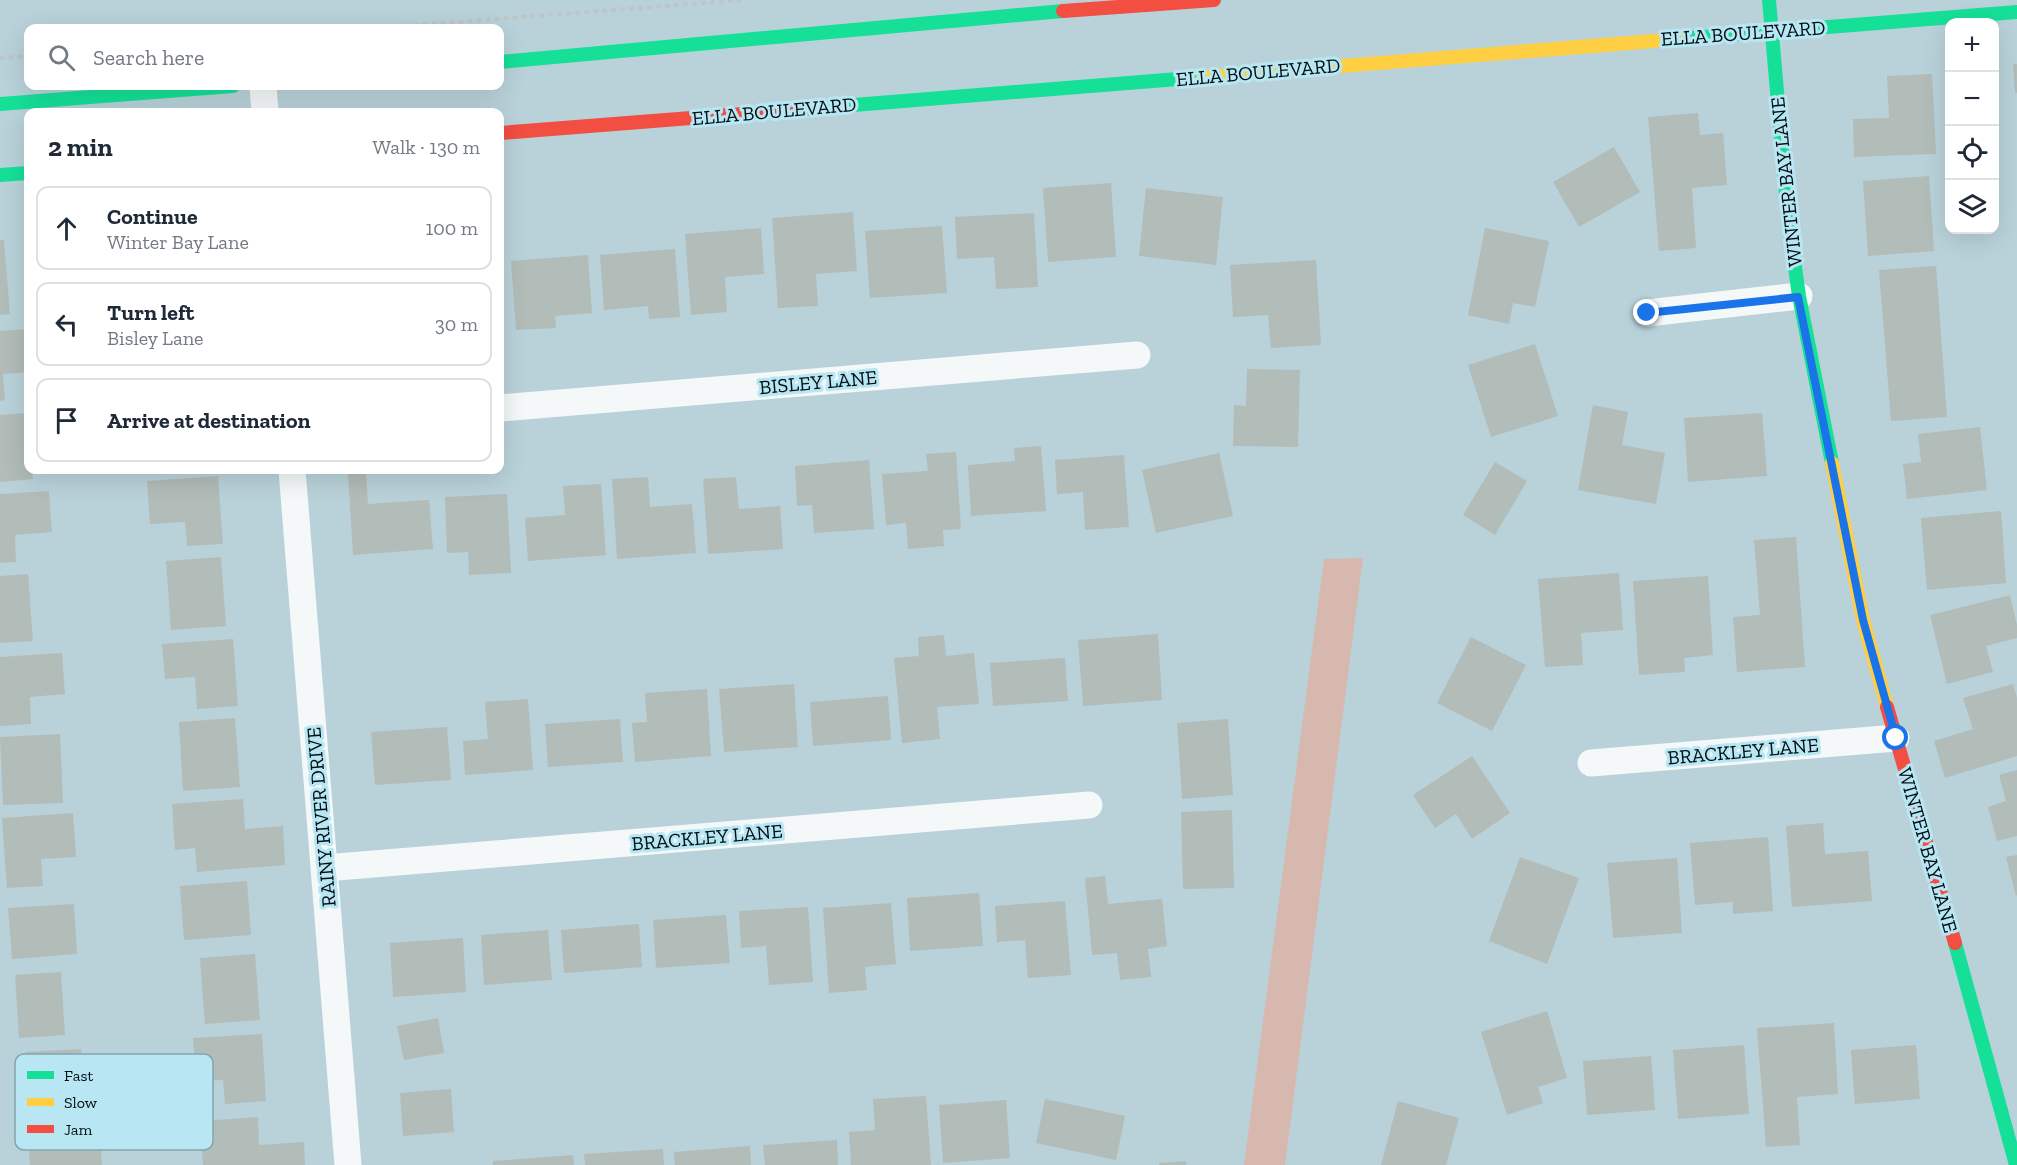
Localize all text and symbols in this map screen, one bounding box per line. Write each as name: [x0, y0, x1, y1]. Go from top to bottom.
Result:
street label: ELLA BOULEVARD: [1660, 15, 1826, 51]
map controls: [1945, 18, 1999, 234]
button: +: [1945, 18, 1999, 72]
search box: [24, 24, 504, 90]
icon: search: [45, 41, 78, 74]
text: Search here: [93, 44, 204, 71]
street label: ELLA BOULEVARD: [1175, 53, 1341, 91]
button: −: [1945, 72, 1999, 126]
street label: ELLA BOULEVARD: [691, 92, 857, 130]
street label: WINTER BAY LANE: [1765, 96, 1807, 268]
button: locate: [1945, 126, 1999, 180]
text: 2 min: [48, 131, 113, 163]
text: Walk · 130 m: [373, 135, 480, 159]
button: layers: [1945, 180, 1999, 234]
text: Continue: [107, 203, 198, 230]
icon: ahead: [50, 212, 83, 245]
text: 100 m: [425, 216, 478, 240]
text: Winter Bay Lane: [107, 230, 249, 254]
text: Turn left: [107, 299, 194, 326]
route end: [1633, 299, 1659, 325]
icon: left: [50, 308, 83, 341]
text: 30 m: [435, 312, 478, 336]
text: Bisley Lane: [107, 326, 204, 350]
street label: BISLEY LANE: [758, 365, 878, 399]
icon: arrive: [50, 404, 83, 437]
text: Arrive at destination: [107, 407, 310, 434]
route start: [1882, 724, 1908, 750]
street label: RAINY RIVER DRIVE: [301, 726, 341, 908]
street label: BRACKLEY LANE: [1666, 732, 1820, 770]
street label: WINTER BAY LANE: [1893, 765, 1963, 935]
street label: BRACKLEY LANE: [630, 818, 784, 856]
legend: [15, 1054, 213, 1150]
text: Fast: [64, 1066, 93, 1085]
text: Slow: [64, 1093, 98, 1112]
text: Jam: [64, 1120, 93, 1139]

